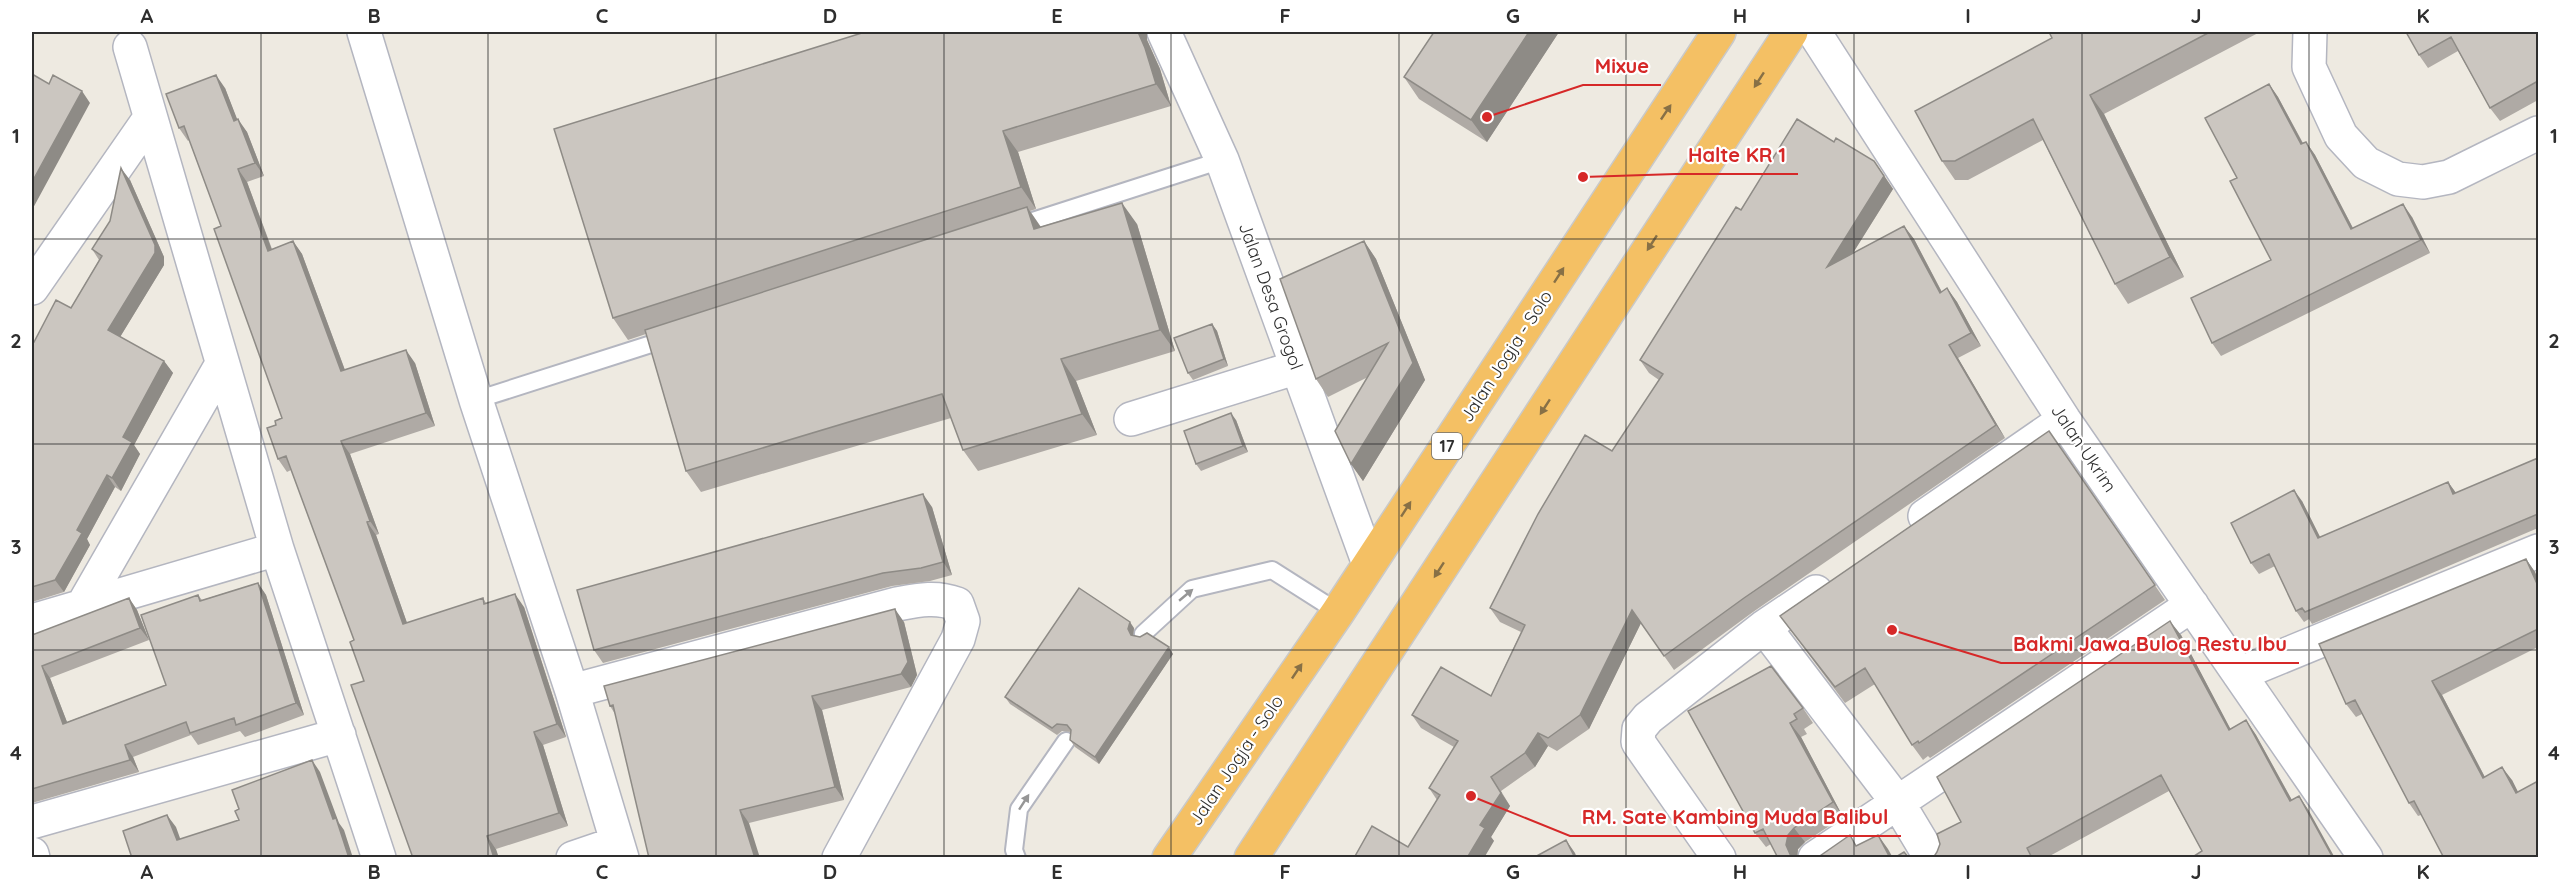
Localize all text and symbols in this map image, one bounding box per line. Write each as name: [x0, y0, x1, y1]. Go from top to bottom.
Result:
text: A: [141, 3, 154, 28]
text: B: [367, 3, 381, 28]
text: C: [596, 3, 609, 28]
text: D: [823, 3, 837, 28]
text: E: [1051, 3, 1063, 28]
text: F: [1279, 3, 1291, 28]
text: G: [1506, 3, 1520, 28]
text: H: [1733, 3, 1747, 28]
text: I: [1965, 3, 1971, 28]
text: J: [2190, 3, 2202, 28]
text: K: [2416, 3, 2430, 28]
callout: Mixue: [1583, 47, 1661, 85]
text: Mixue: [1595, 53, 1649, 78]
one-way arrow: [1753, 72, 1765, 88]
one-way arrow: [1660, 105, 1672, 121]
text: 1: [12, 123, 20, 148]
text: 1: [2550, 123, 2558, 148]
callout: Halte KR 1: [1676, 136, 1798, 174]
text: Halte KR 1: [1688, 142, 1786, 167]
street label: Jalan Desa Grogol: [1234, 219, 1308, 373]
one-way arrow: [1646, 235, 1657, 251]
one-way arrow: [1553, 267, 1564, 284]
street label: Jalan Jogja - Solo: [1455, 286, 1557, 426]
text: 2: [10, 328, 22, 353]
text: 2: [2548, 328, 2560, 353]
one-way arrow: [1539, 398, 1551, 414]
street label: Jalan Ukrim: [2046, 400, 2122, 496]
road number: 17: [1432, 433, 1462, 459]
one-way arrow: [1400, 500, 1411, 517]
text: 3: [11, 534, 21, 559]
text: 3: [2549, 534, 2559, 559]
one-way arrow: [1433, 562, 1444, 578]
one-way arrow: [1178, 589, 1193, 602]
callout: Bakmi Jawa Bulog Restu Ibu: [2001, 625, 2299, 663]
text: Bakmi Jawa Bulog Restu Ibu: [2013, 631, 2287, 656]
one-way arrow: [1291, 663, 1303, 679]
street label: Jalan Jogja - Solo: [1184, 690, 1288, 830]
text: 4: [10, 740, 22, 765]
text: 4: [2548, 740, 2560, 765]
one-way arrow: [1018, 794, 1030, 810]
callout: RM. Sate Kambing Muda Balibul: [1570, 798, 1901, 836]
text: RM. Sate Kambing Muda Balibul: [1582, 804, 1888, 829]
text: A: [141, 859, 154, 884]
text: B: [367, 859, 381, 884]
text: C: [596, 859, 609, 884]
text: D: [823, 859, 837, 884]
text: E: [1051, 859, 1063, 884]
text: F: [1279, 859, 1291, 884]
text: G: [1506, 859, 1520, 884]
text: H: [1733, 859, 1747, 884]
text: I: [1965, 859, 1971, 884]
text: J: [2190, 859, 2202, 884]
text: K: [2416, 859, 2430, 884]

